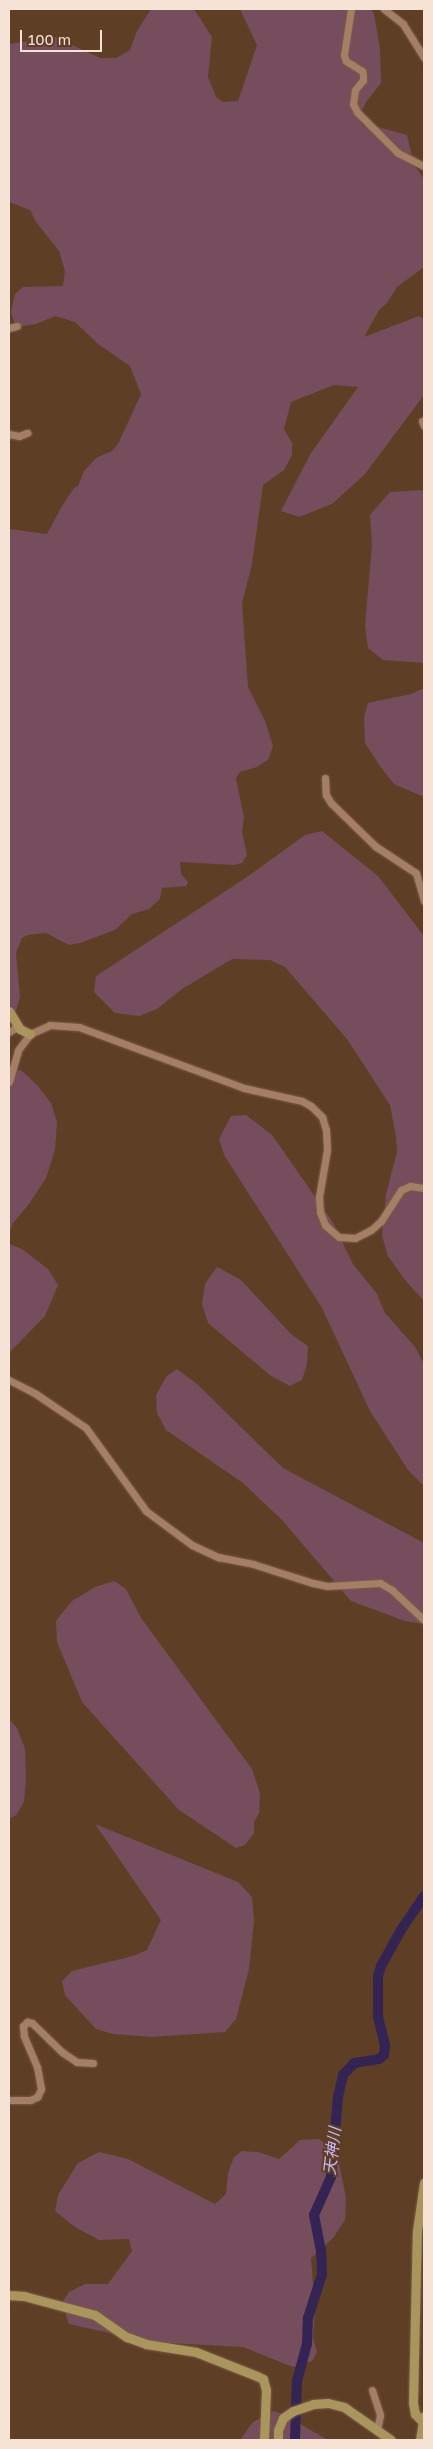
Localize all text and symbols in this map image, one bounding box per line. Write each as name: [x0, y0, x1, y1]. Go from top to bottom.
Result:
scale bar: [22, 20, 105, 52]
text: 100 m: [28, 30, 71, 48]
water label: 天神川: [320, 2126, 344, 2176]

